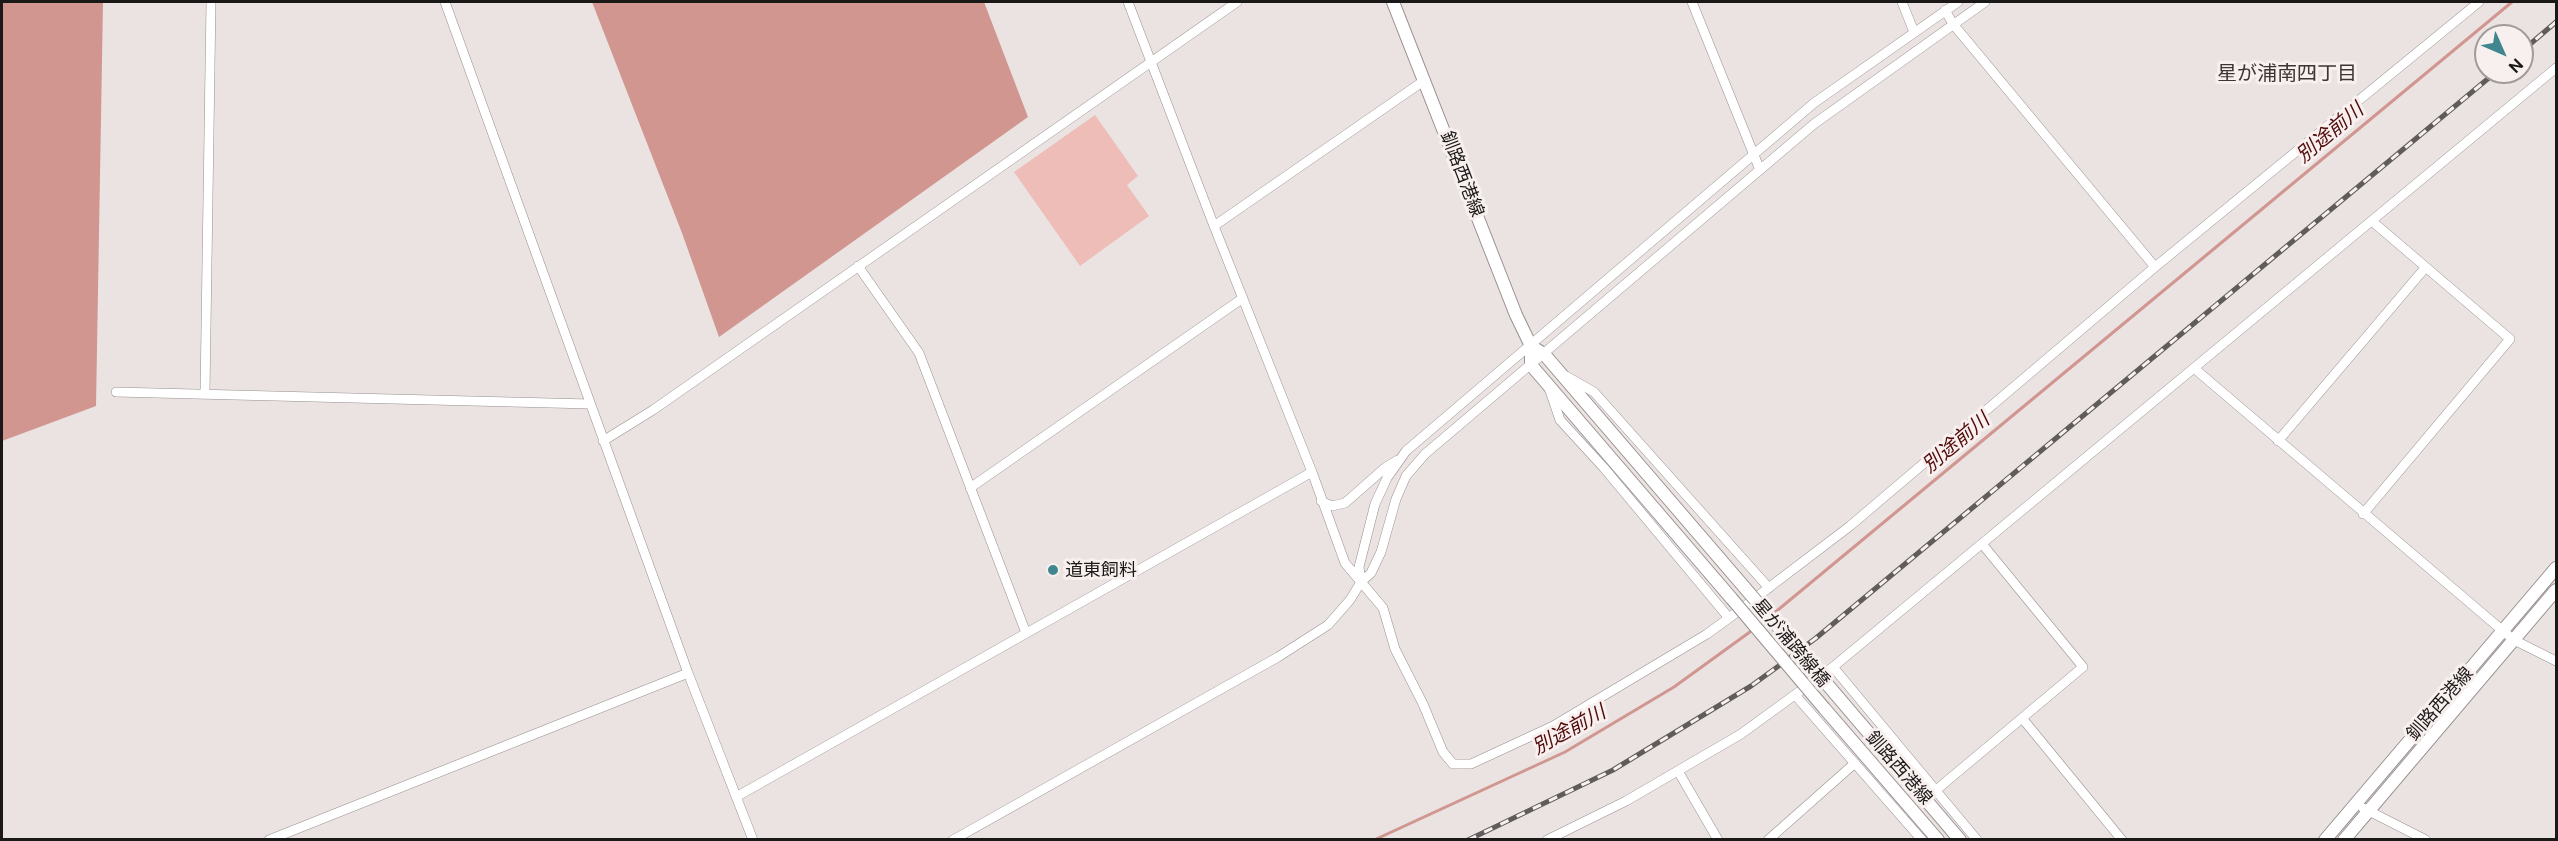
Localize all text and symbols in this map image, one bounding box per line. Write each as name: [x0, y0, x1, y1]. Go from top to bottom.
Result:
north arrow: [2474, 24, 2534, 84]
text: N: [2505, 55, 2527, 77]
district label: 星が浦南四丁目: [2217, 62, 2357, 86]
water label: 別途前川: [2292, 98, 2368, 168]
street label: 釧路西港線: [1436, 128, 1488, 220]
water label: 別途前川: [1918, 408, 1994, 478]
place label: 道東飼料: [1065, 559, 1137, 581]
marker: 道東飼料: [1046, 563, 1060, 577]
street label: 星が浦跨線橋: [1748, 595, 1834, 691]
street label: 釧路西港線: [2402, 663, 2478, 745]
water label: 別途前川: [1528, 700, 1610, 760]
street label: 釧路西港線: [1861, 727, 1937, 809]

